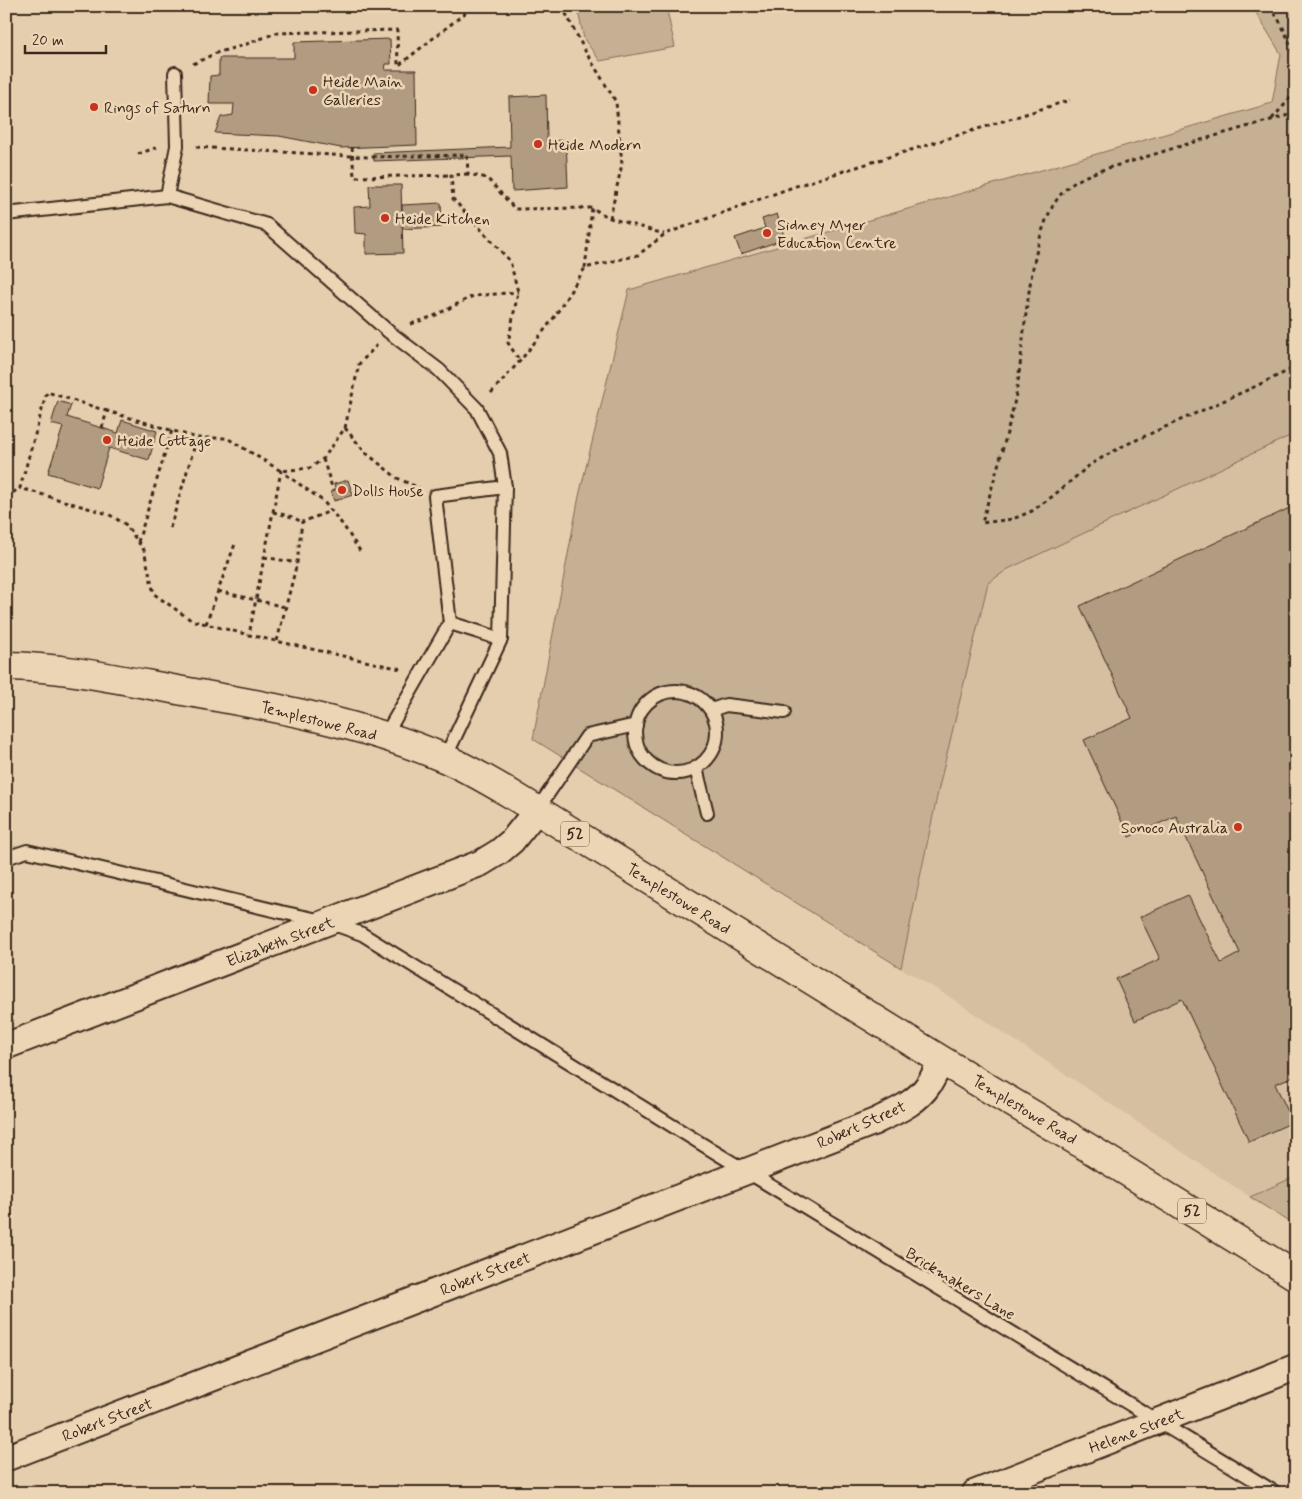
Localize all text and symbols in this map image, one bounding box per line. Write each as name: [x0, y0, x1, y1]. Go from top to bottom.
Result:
scale bar: [25, 22, 106, 54]
text: 20 m: [32, 31, 64, 51]
place label: Heide Main Galleries: [323, 72, 403, 111]
marker: Heide Main Galleries: [307, 84, 319, 96]
place label: Rings of Saturn: [104, 98, 211, 120]
marker: Rings of Saturn: [88, 101, 100, 113]
place label: Heide Modern: [548, 135, 642, 156]
marker: Heide Modern: [532, 138, 544, 150]
place label: Heide Kitchen: [395, 209, 490, 230]
marker: Heide Kitchen: [379, 212, 391, 224]
place label: Sidney Myer Education Centre: [777, 215, 897, 254]
marker: Sidney Myer Education Centre: [761, 227, 773, 239]
place label: Heide Cottage: [117, 431, 211, 452]
marker: Heide Cottage: [101, 434, 113, 446]
place label: Dolls House: [352, 481, 424, 502]
marker: Dolls House: [336, 484, 348, 496]
street label: Templestowe Road: [258, 697, 379, 746]
place label: Sonoco Australia: [1121, 818, 1228, 839]
marker: Sonoco Australia: [1232, 821, 1244, 833]
road number: 52: [561, 822, 589, 846]
street label: Templestowe Road: [622, 859, 734, 940]
street label: Elizabeth Street: [224, 912, 338, 973]
street label: Templestowe Road: [968, 1071, 1081, 1150]
street label: Robert Street: [814, 1096, 910, 1154]
road number: 52: [1178, 1198, 1206, 1224]
street label: Brickmakers Lane: [901, 1243, 1019, 1325]
street label: Robert Street: [437, 1247, 534, 1301]
street label: Robert Street: [59, 1393, 156, 1447]
street label: Helene Street: [1086, 1404, 1187, 1459]

